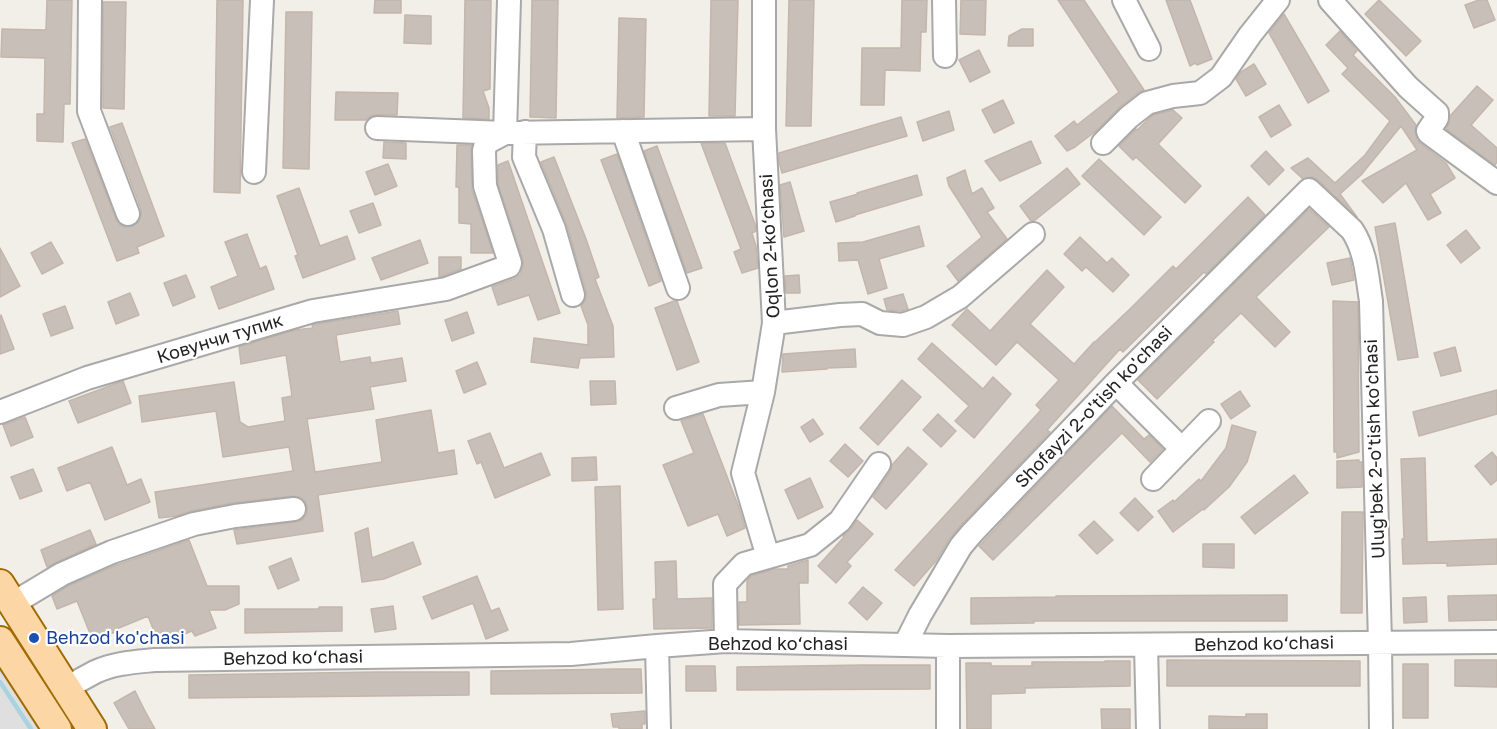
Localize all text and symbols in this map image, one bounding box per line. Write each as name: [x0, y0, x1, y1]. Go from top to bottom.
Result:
street label: Oqlon 2-ko‘chasi: [755, 173, 785, 319]
street label: Ковунчи тупик: [154, 310, 286, 368]
street label: Shofayzi 2-o'tish ko'chasi: [1011, 321, 1177, 493]
street label: Ulug'bek 2-o'tish ko'chasi: [1360, 339, 1390, 559]
place label: Behzod ko'chasi: [46, 627, 185, 649]
marker: Behzod ko'chasi: [27, 631, 41, 645]
street label: Behzod ko‘chasi: [1194, 632, 1334, 656]
street label: Behzod ko‘chasi: [708, 633, 848, 655]
street label: Behzod ko‘chasi: [223, 646, 363, 670]

